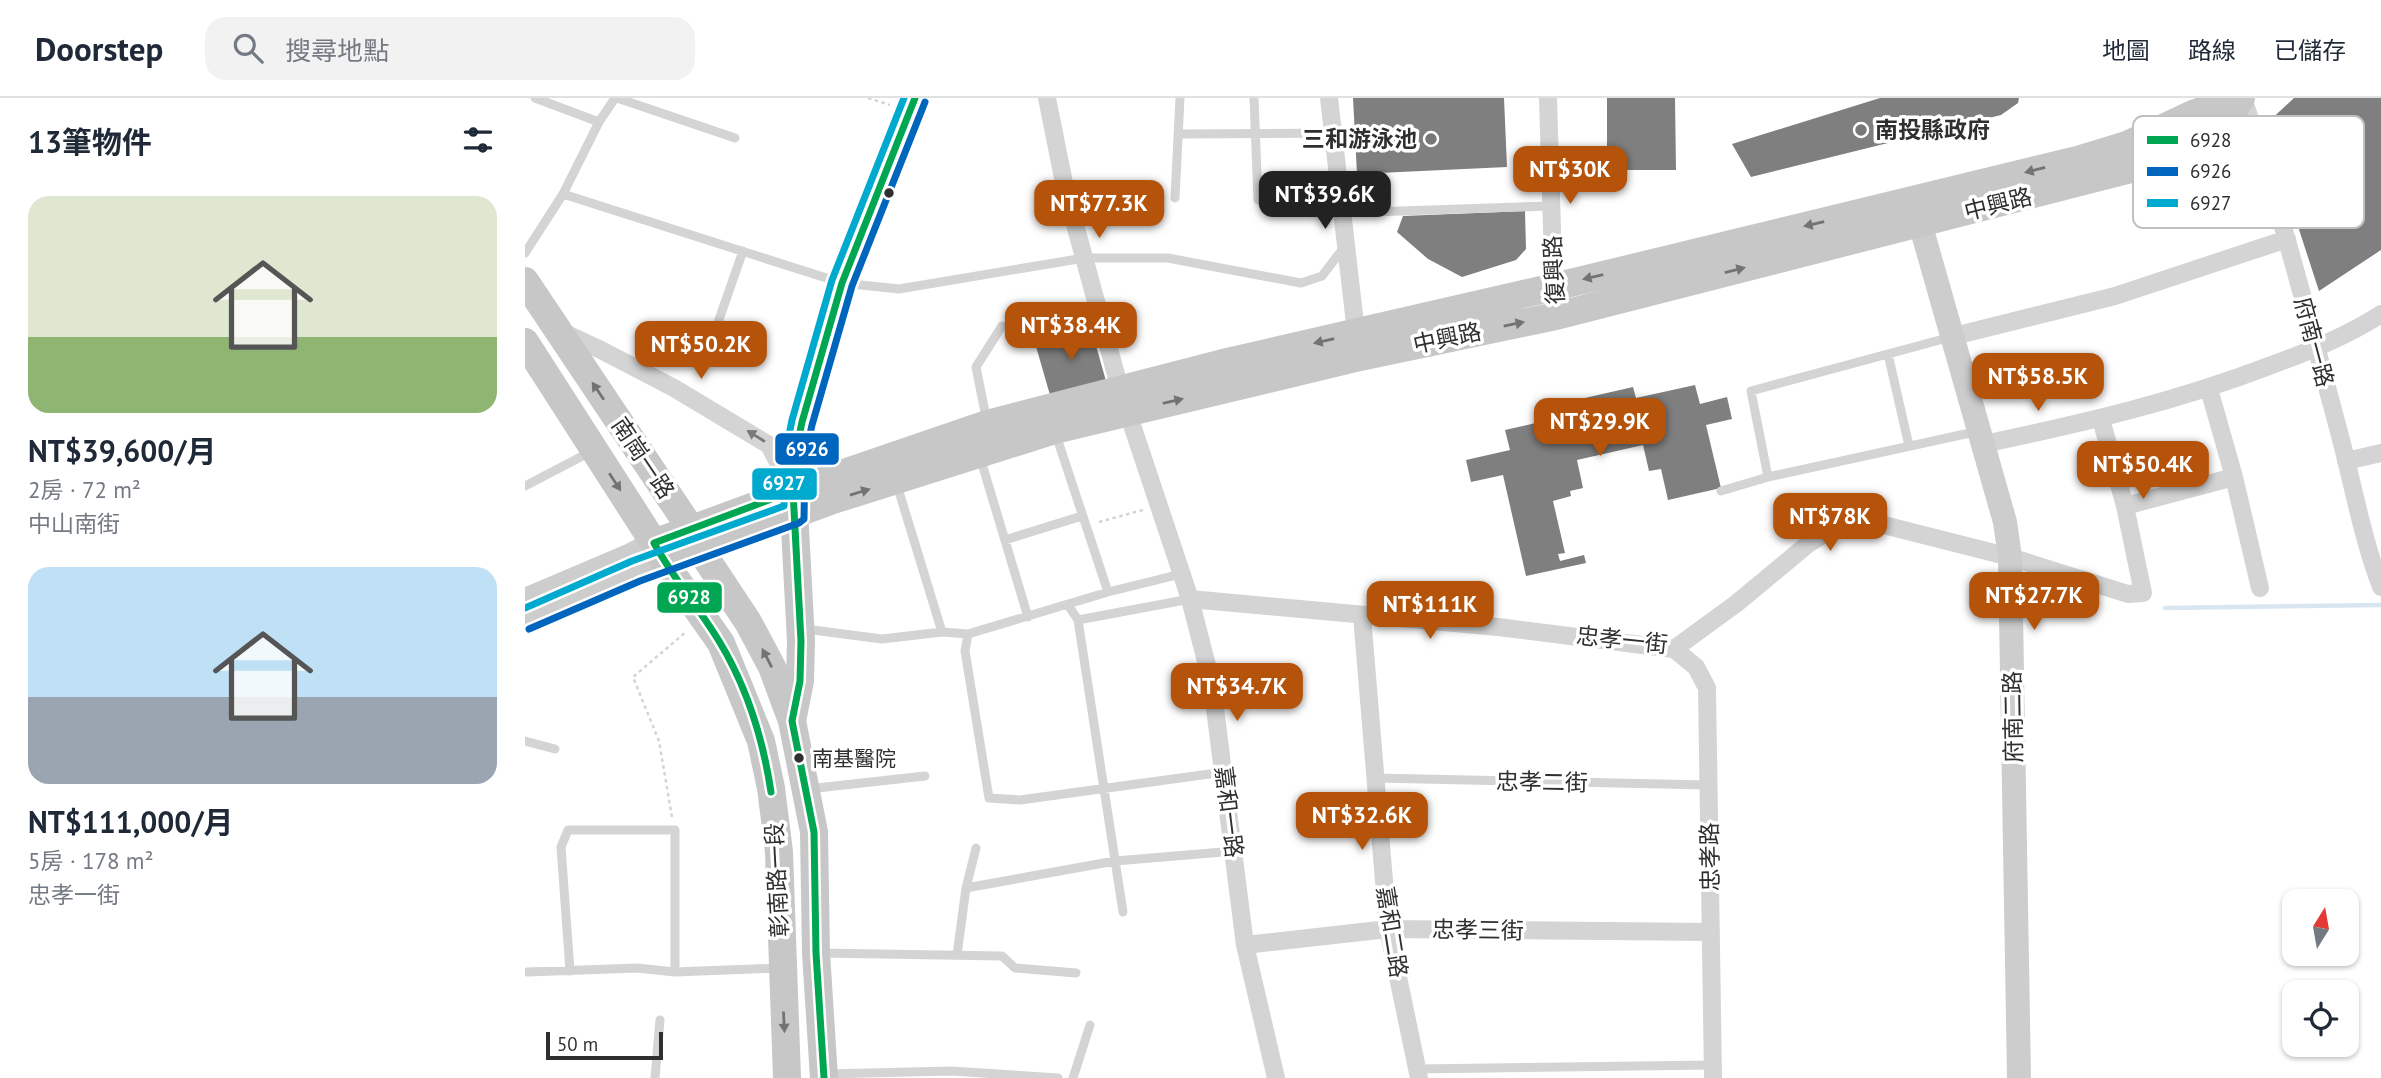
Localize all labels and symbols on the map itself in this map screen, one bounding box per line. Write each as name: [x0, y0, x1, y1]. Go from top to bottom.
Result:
place label: 南投縣政府: [1875, 115, 1990, 144]
legend: [2133, 116, 2364, 228]
marker: 南投縣政府: [1853, 122, 1869, 138]
place label: 三和游泳池: [1302, 124, 1417, 153]
text: 6928: [2190, 128, 2231, 152]
marker: 三和游泳池: [1423, 131, 1439, 147]
pin: NT$30K: [1513, 146, 1627, 206]
text: 6926: [2190, 159, 2231, 183]
one-way arrow: [2024, 165, 2046, 176]
pin: NT$39.6K: [1253, 172, 1397, 231]
pin: NT$77.3K: [1027, 180, 1171, 240]
street label: 中興路: [1961, 181, 2035, 226]
unlabelled marker: [882, 186, 896, 200]
text: 6927: [2190, 191, 2231, 215]
one-way arrow: [1803, 219, 1825, 230]
street label: 復興路: [1537, 235, 1570, 305]
one-way arrow: [1724, 264, 1746, 275]
one-way arrow: [1582, 272, 1604, 283]
street label: 府南一路: [2289, 294, 2340, 390]
pin: NT$38.4K: [999, 302, 1143, 362]
street label: 中興路: [1410, 316, 1484, 359]
one-way arrow: [1503, 319, 1525, 330]
pin: NT$50.2K: [629, 322, 773, 381]
one-way arrow: [1313, 335, 1335, 346]
pin: NT$58.5K: [1966, 354, 2110, 413]
one-way arrow: [591, 382, 605, 400]
one-way arrow: [1162, 395, 1184, 406]
pin: NT$29.9K: [1528, 398, 1672, 458]
street label: 南崗一路: [606, 411, 681, 504]
one-way arrow: [746, 430, 765, 443]
line badge: 6926: [774, 432, 840, 466]
text: 6926: [785, 437, 829, 461]
pin: NT$50.4K: [2071, 442, 2215, 501]
line badge: 6927: [751, 467, 818, 501]
text: 6927: [762, 471, 806, 495]
one-way arrow: [608, 473, 622, 491]
one-way arrow: [850, 486, 871, 496]
pin: NT$78K: [1773, 494, 1887, 553]
pin: NT$27.7K: [1962, 573, 2106, 632]
line badge: 6928: [656, 581, 723, 614]
pin: NT$111K: [1365, 582, 1495, 641]
text: 6928: [667, 585, 711, 609]
street label: 忠孝一街: [1575, 620, 1669, 659]
one-way arrow: [761, 648, 772, 668]
pin: NT$34.7K: [1165, 664, 1309, 723]
street label: 府南二路: [1997, 671, 2028, 763]
place label: 南基醫院: [812, 745, 896, 772]
marker: 南基醫院: [792, 751, 806, 765]
street label: 嘉和一路: [1209, 765, 1249, 859]
street label: 忠孝二街: [1496, 766, 1588, 797]
pin: NT$32.6K: [1290, 792, 1434, 852]
street label: 彰南路一段: [759, 822, 794, 938]
street label: 忠孝路: [1694, 822, 1725, 892]
street label: 嘉和二路: [1371, 884, 1414, 980]
north arrow: [2282, 889, 2359, 966]
street label: 忠孝三街: [1432, 914, 1524, 945]
one-way arrow: [779, 1012, 790, 1034]
scale bar: [546, 1029, 663, 1061]

